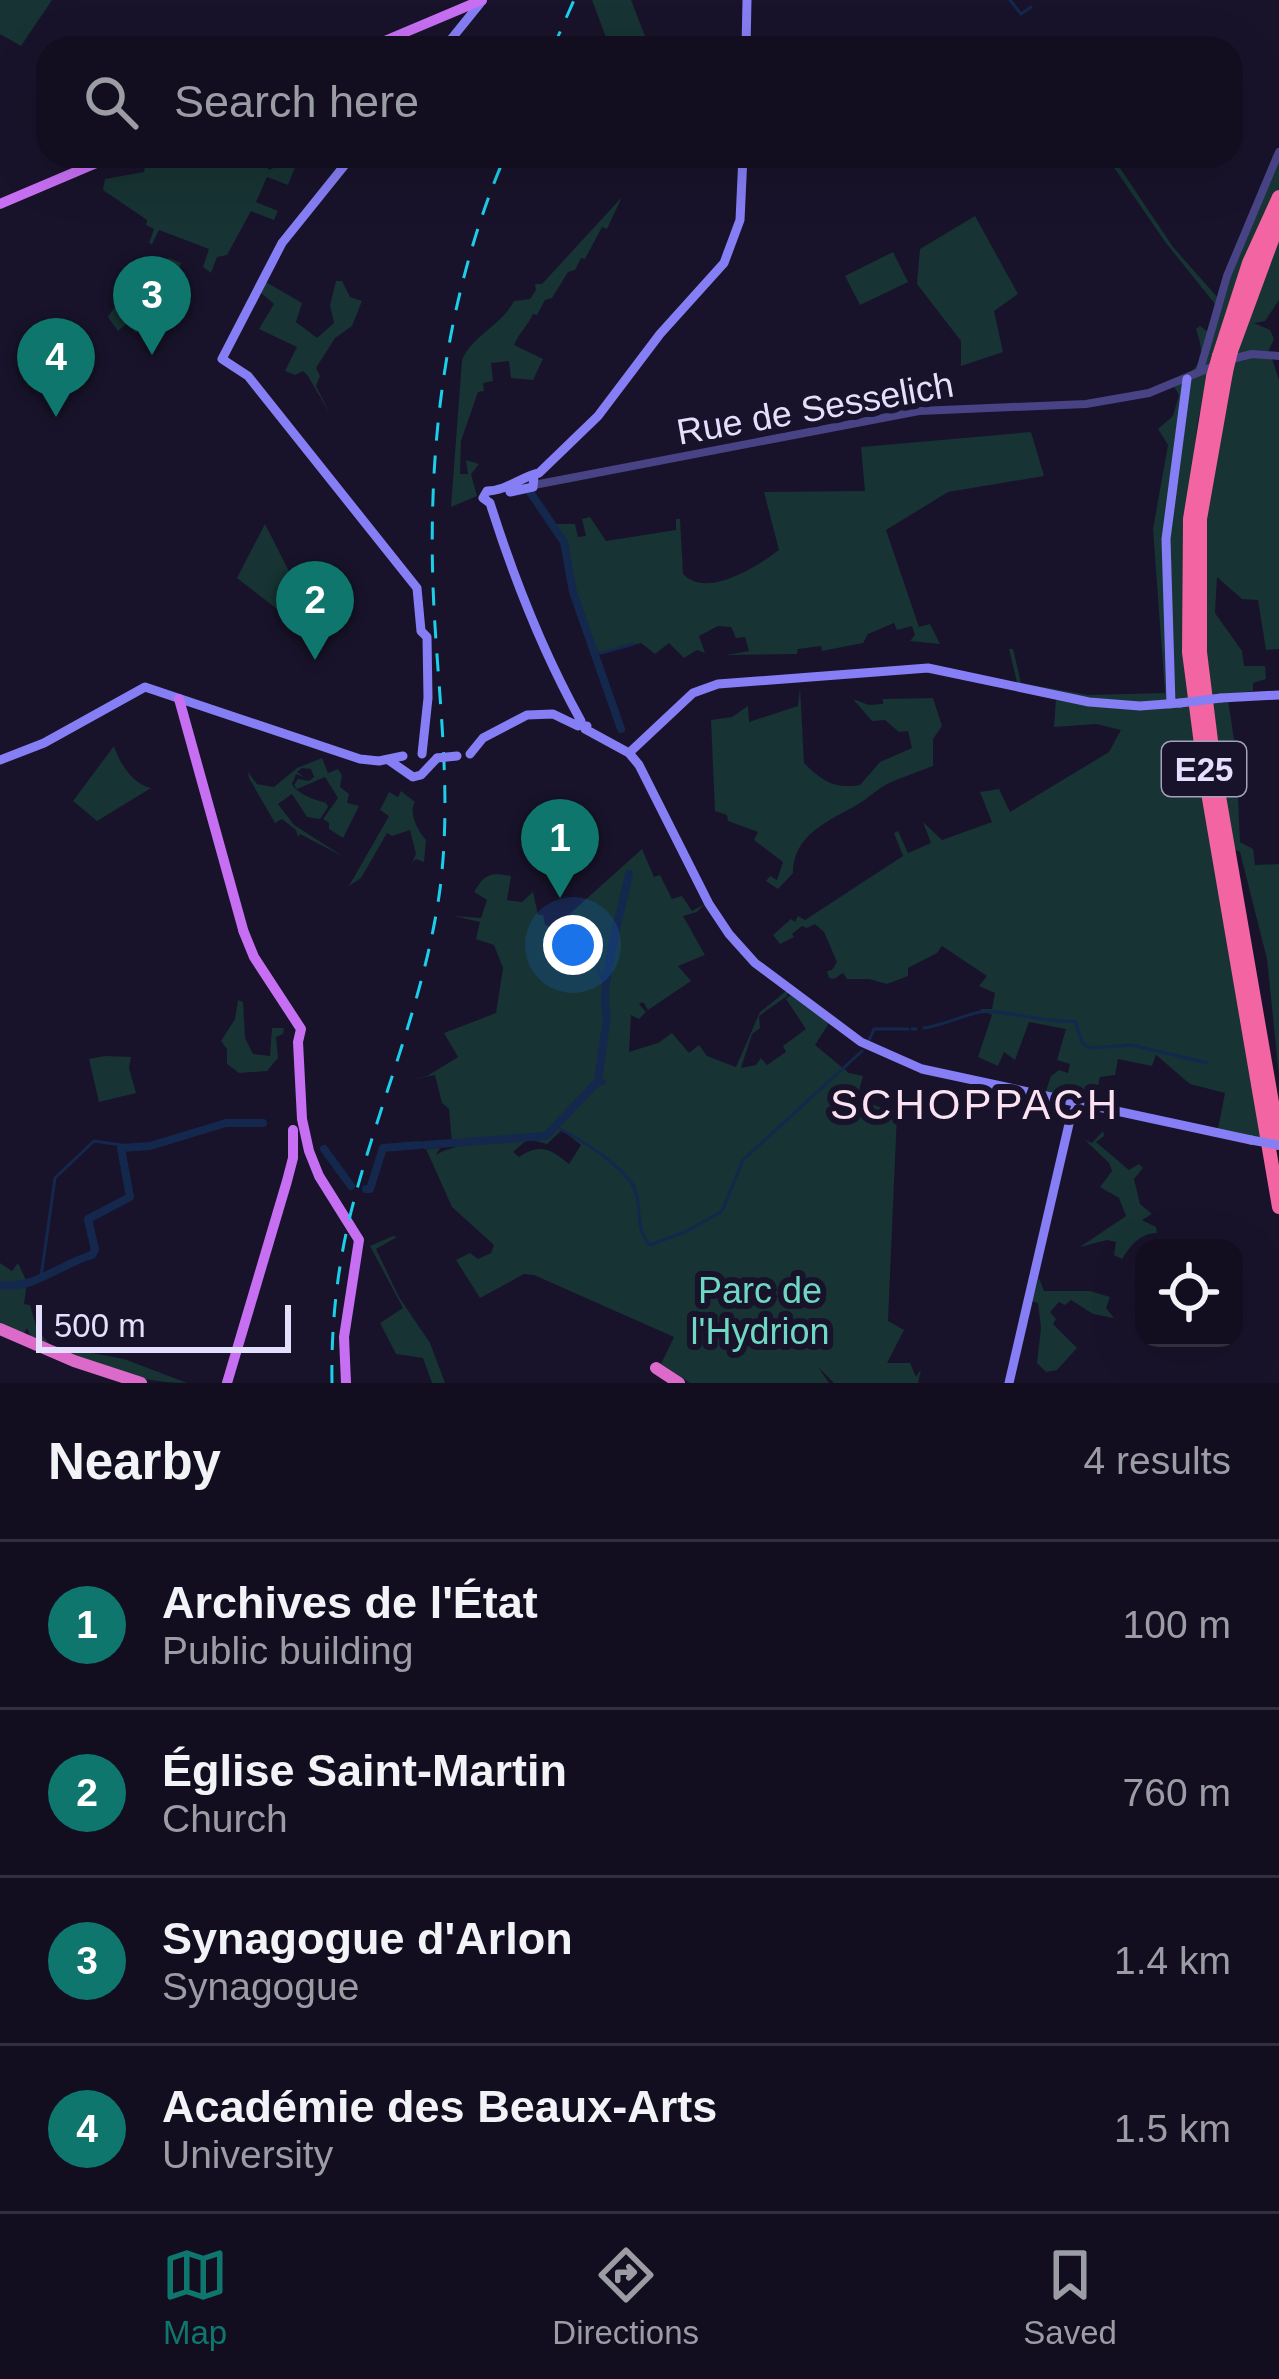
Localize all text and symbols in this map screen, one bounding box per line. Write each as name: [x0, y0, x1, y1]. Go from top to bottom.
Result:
search box: [36, 36, 1243, 168]
icon: search: [78, 69, 144, 135]
text: Search here: [174, 76, 419, 127]
pin: 3: [113, 256, 191, 355]
pin: 4: [17, 318, 95, 417]
street label: Rue de Sesselich: [673, 363, 957, 453]
pin: 2: [276, 561, 354, 660]
road number: E25: [1162, 742, 1246, 796]
pin: 1: [521, 799, 599, 898]
your location: [543, 915, 603, 975]
district label: SCHOPPACH: [830, 1081, 1120, 1128]
map controls: [1135, 1239, 1243, 1347]
button: locate: [1135, 1239, 1243, 1347]
park label: Parc de l'Hydrion: [691, 1270, 829, 1352]
scale bar: [36, 1299, 291, 1352]
text: 500 m: [54, 1307, 146, 1344]
text: Nearby: [48, 1433, 221, 1490]
text: 4 results: [1084, 1439, 1231, 1482]
text: Archives de l'État: [162, 1577, 538, 1628]
text: 1: [76, 1603, 98, 1646]
text: 100 m: [1123, 1603, 1231, 1646]
text: Public building: [162, 1629, 414, 1672]
text: Église Saint-Martin: [162, 1745, 567, 1796]
text: 2: [76, 1771, 98, 1814]
text: 760 m: [1123, 1771, 1231, 1814]
text: Church: [162, 1797, 288, 1840]
text: Synagogue d'Arlon: [162, 1913, 573, 1964]
text: 3: [76, 1939, 98, 1982]
text: 1.4 km: [1114, 1939, 1231, 1982]
text: Synagogue: [162, 1965, 359, 2008]
text: Académie des Beaux-Arts: [162, 2081, 717, 2132]
text: 4: [76, 2107, 98, 2150]
text: 1.5 km: [1114, 2107, 1231, 2150]
text: University: [162, 2133, 333, 2176]
tab: Map: [162, 2242, 228, 2352]
tab: Directions: [552, 2242, 699, 2352]
tab: Saved: [1023, 2242, 1117, 2352]

